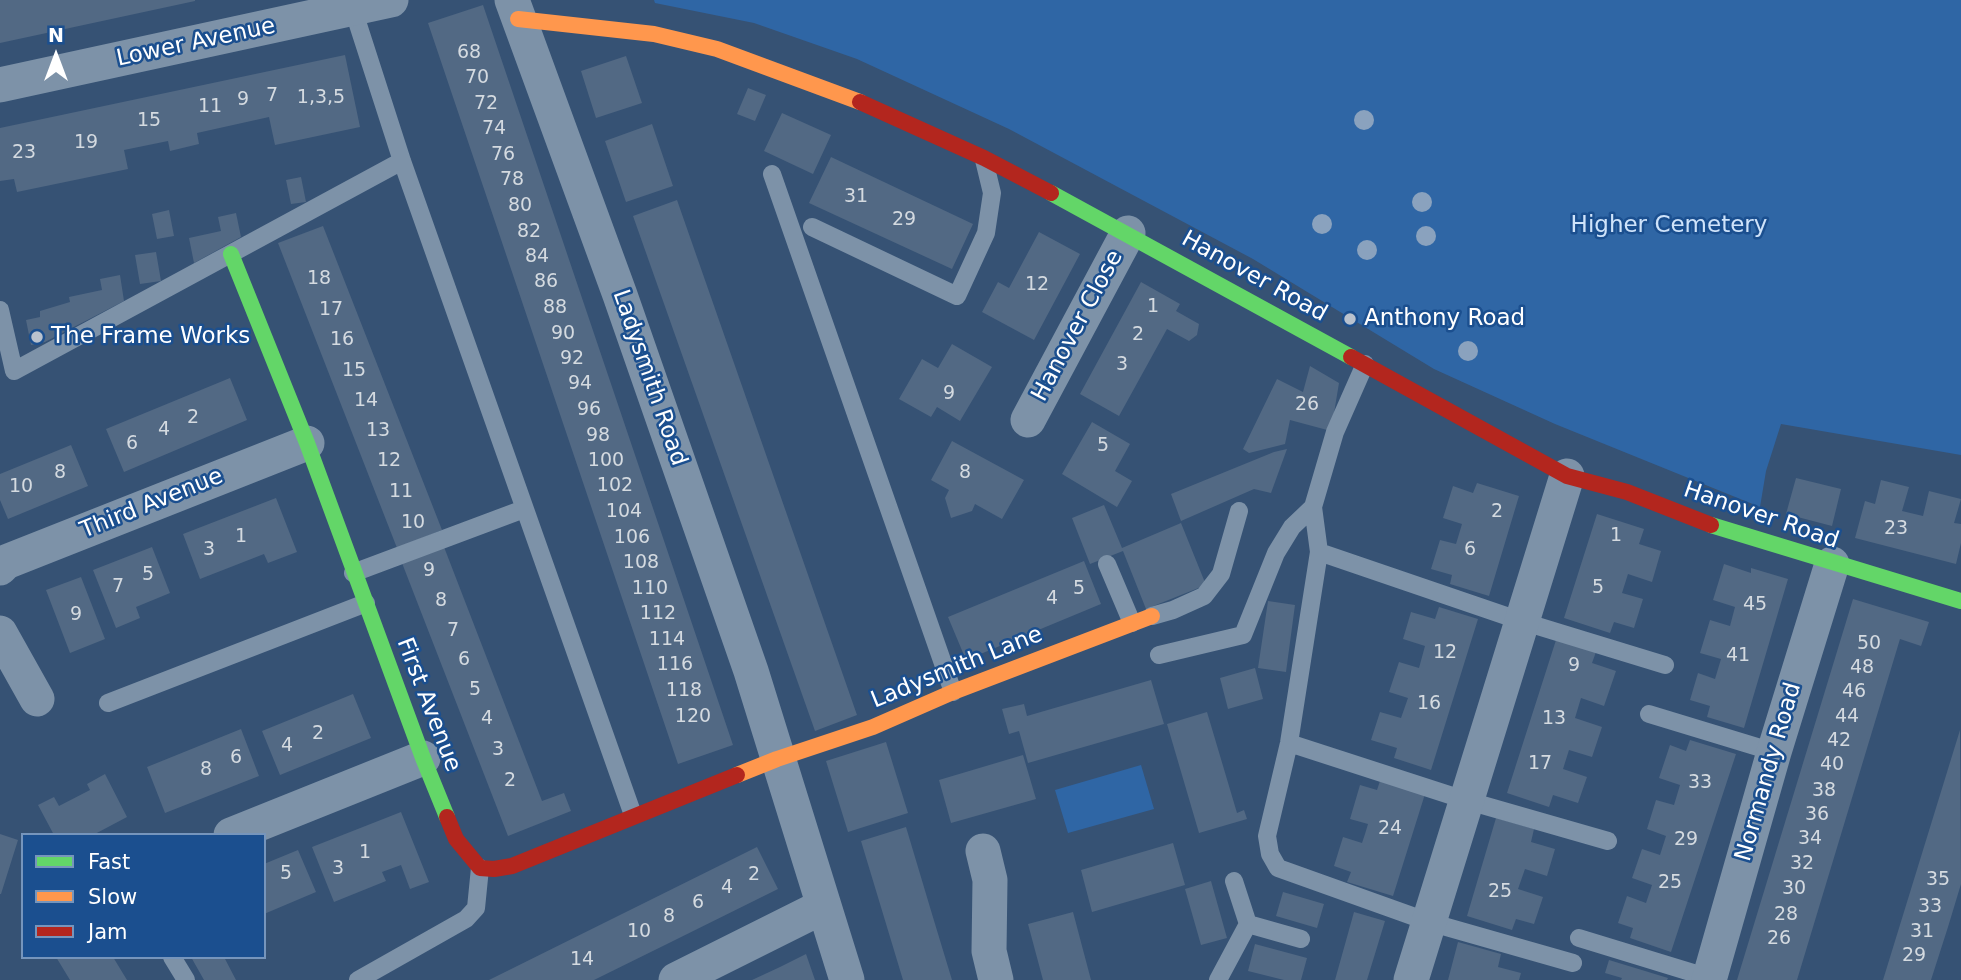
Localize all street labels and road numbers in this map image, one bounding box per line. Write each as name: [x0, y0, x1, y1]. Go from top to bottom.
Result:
street label: Lower Avenue: [114, 13, 278, 73]
street label: Hanover Road: [1176, 226, 1332, 328]
street label: Hanover Close: [1027, 246, 1129, 406]
street label: Ladysmith Road: [606, 286, 692, 470]
street label: Third Avenue: [77, 463, 227, 545]
street label: Hanover Road: [1680, 477, 1842, 555]
street label: Ladysmith Lane: [867, 621, 1047, 715]
street label: First Avenue: [390, 634, 466, 776]
street label: Normandy Road: [1730, 679, 1808, 865]

